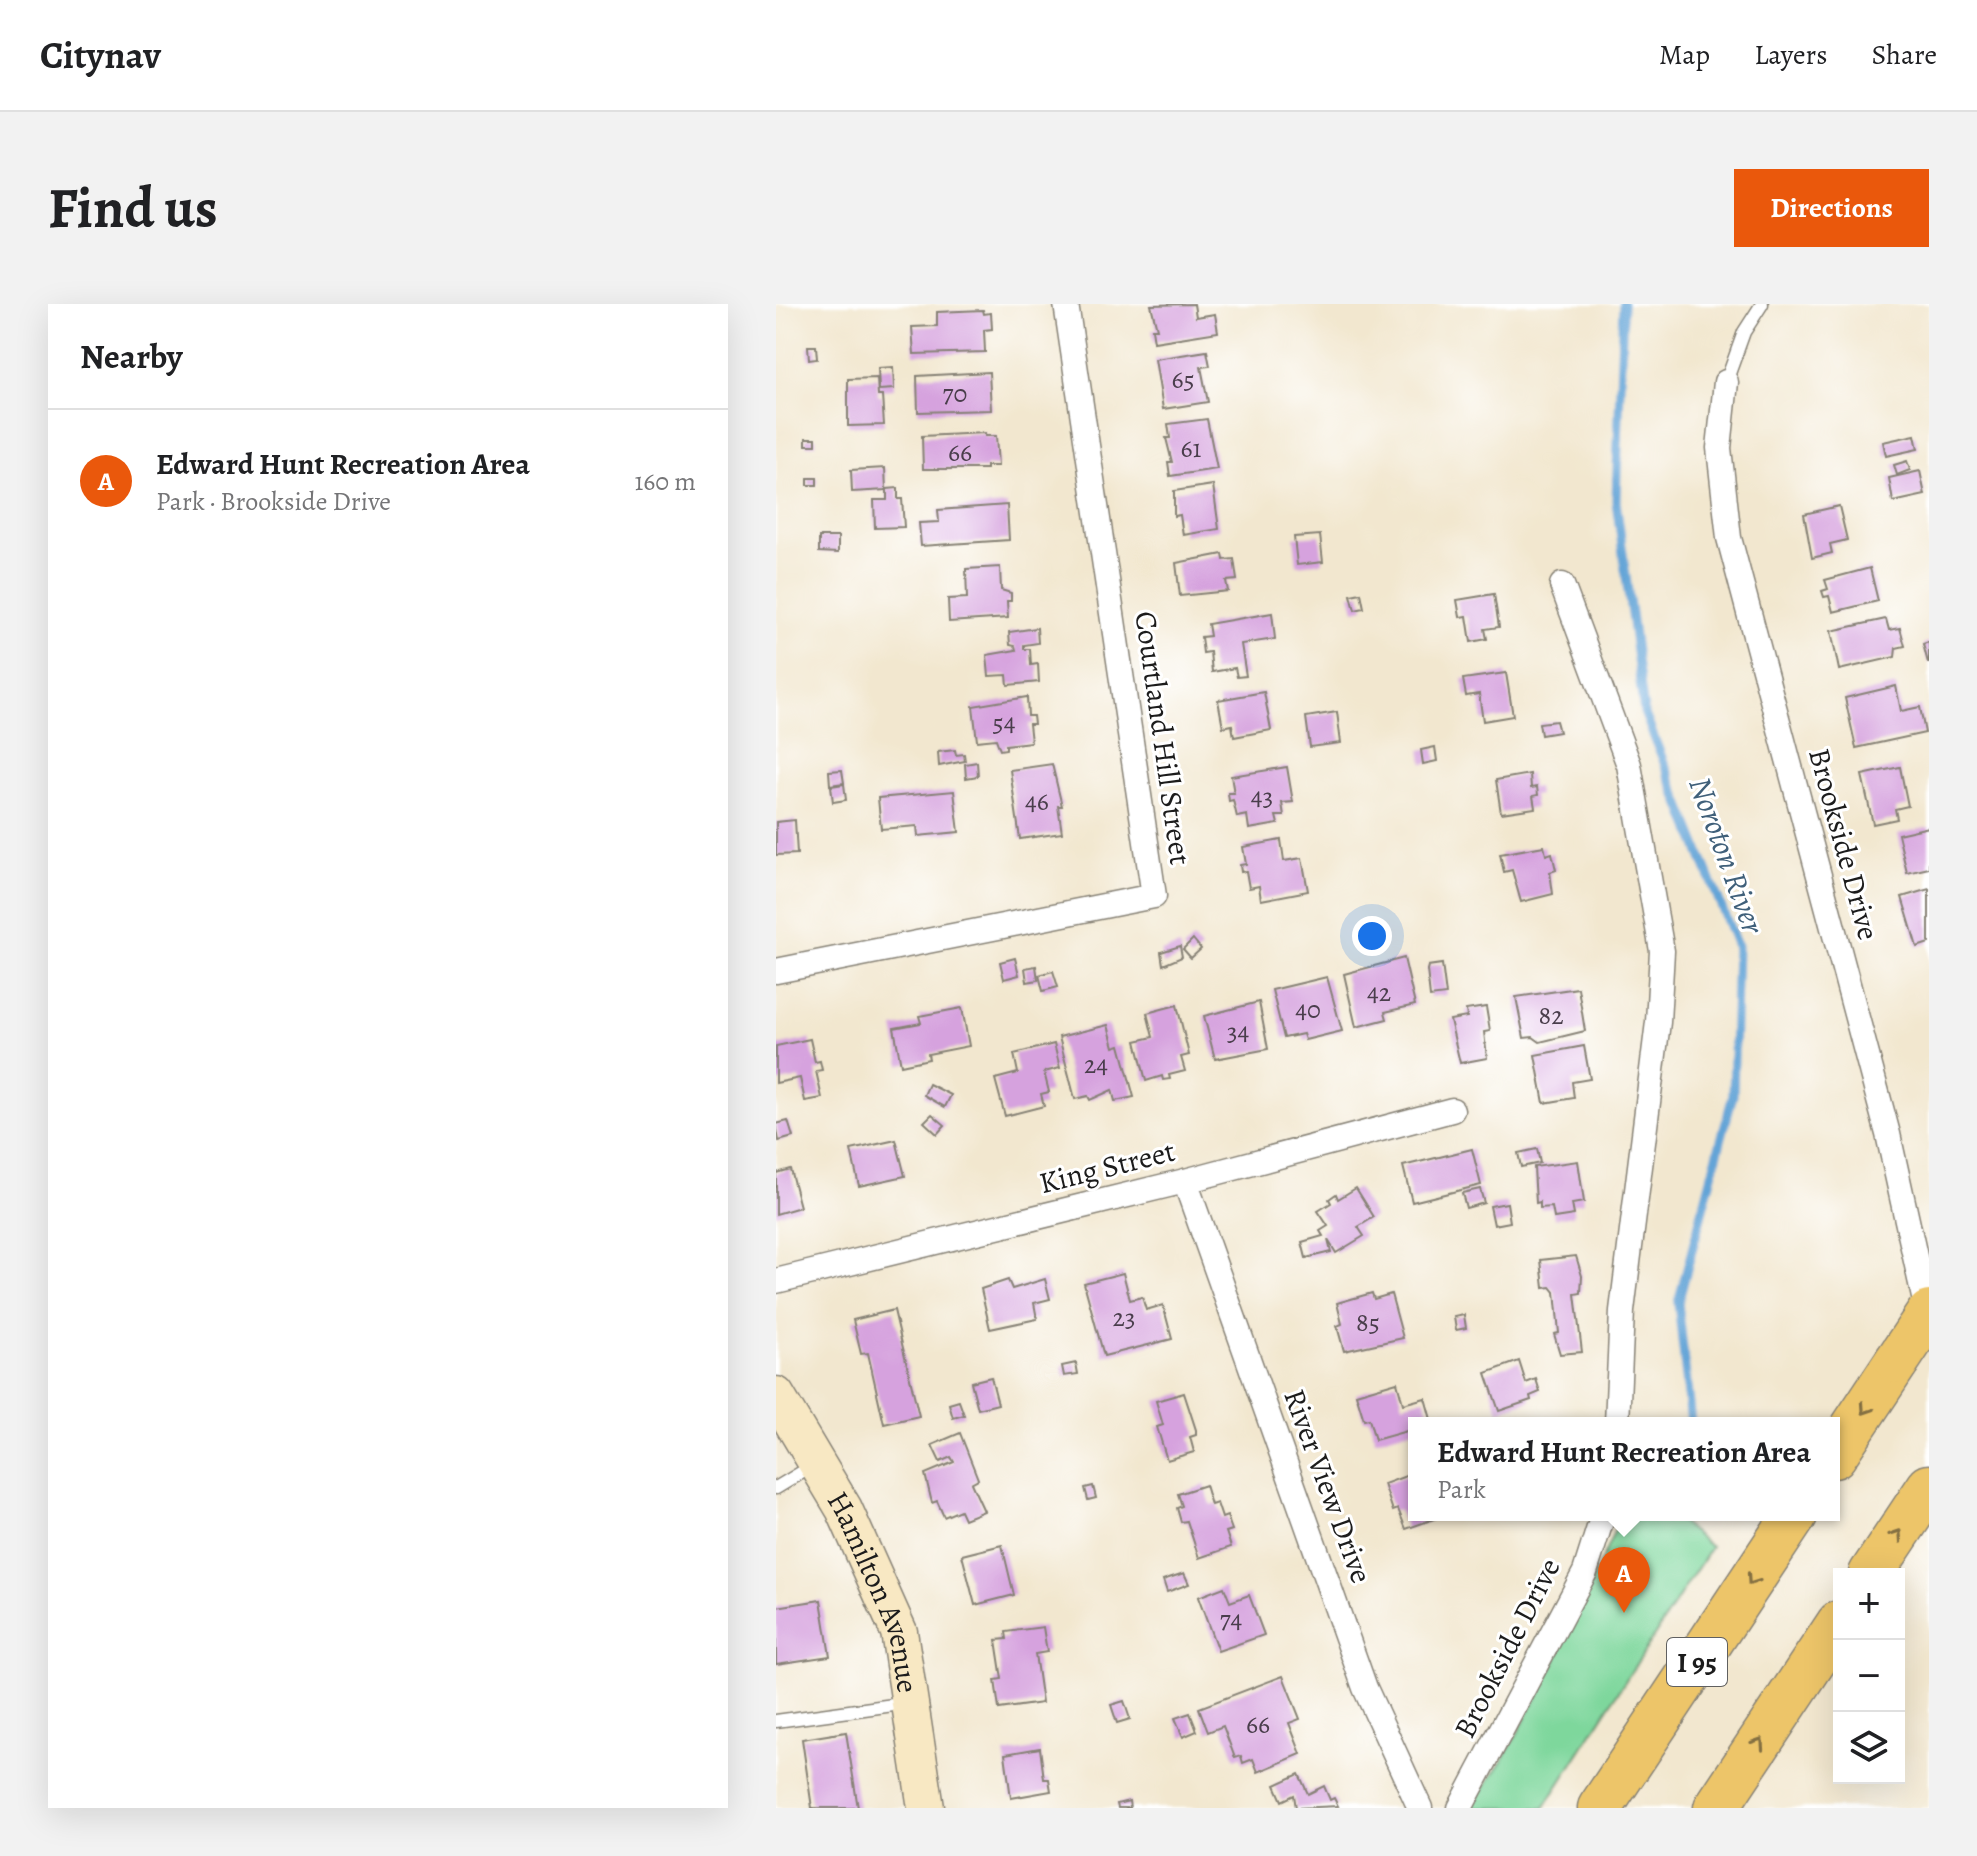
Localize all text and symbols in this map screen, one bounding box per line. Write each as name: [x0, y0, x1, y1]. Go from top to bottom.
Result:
text: Citynav: [40, 29, 161, 81]
text: Map: [1659, 36, 1710, 74]
text: Layers: [1754, 36, 1827, 74]
text: Share: [1871, 36, 1937, 74]
button: Directions: [1734, 169, 1929, 247]
text: Find us: [48, 170, 218, 246]
text: Nearby: [80, 333, 183, 380]
house number: 65: [1171, 362, 1195, 397]
house number: 70: [943, 376, 967, 411]
house number: 61: [1181, 431, 1202, 466]
house number: 66: [948, 435, 972, 470]
text: Edward Hunt Recreation Area: [156, 444, 530, 484]
text: A: [98, 464, 114, 499]
text: 160 m: [634, 464, 696, 499]
text: Park · Brookside Drive: [156, 484, 391, 519]
street label: Courtland Hill Street: [1125, 609, 1201, 867]
house number: 54: [993, 705, 1016, 740]
street label: Brookside Drive: [1799, 744, 1889, 944]
water label: Noroton River: [1678, 771, 1776, 940]
house number: 43: [1251, 779, 1273, 814]
house number: 46: [1025, 784, 1049, 819]
your location: [1352, 916, 1392, 956]
house number: 42: [1367, 975, 1391, 1010]
house number: 40: [1295, 992, 1321, 1027]
house number: 82: [1539, 998, 1563, 1033]
house number: 34: [1227, 1014, 1250, 1049]
house number: 24: [1084, 1047, 1108, 1082]
street label: King Street: [1035, 1131, 1179, 1203]
house number: 23: [1112, 1300, 1136, 1335]
house number: 85: [1356, 1305, 1380, 1340]
street label: River View Drive: [1274, 1383, 1382, 1589]
one-way arrow: [1860, 1400, 1875, 1414]
popup: [1408, 1417, 1840, 1521]
text: Edward Hunt Recreation Area: [1437, 1432, 1811, 1472]
text: Park: [1437, 1472, 1486, 1507]
street label: Hamilton Avenue: [818, 1484, 928, 1696]
one-way arrow: [1887, 1529, 1902, 1544]
pin: A: [1598, 1547, 1650, 1613]
street label: Brookside Drive: [1444, 1551, 1570, 1745]
map controls: [1833, 1568, 1905, 1784]
button: +: [1833, 1568, 1905, 1640]
one-way arrow: [1746, 1571, 1761, 1586]
house number: 74: [1220, 1602, 1243, 1637]
road number: I 95: [1667, 1638, 1727, 1686]
button: −: [1833, 1640, 1905, 1712]
house number: 66: [1246, 1707, 1270, 1742]
button: layers: [1833, 1712, 1905, 1784]
one-way arrow: [1749, 1737, 1764, 1752]

